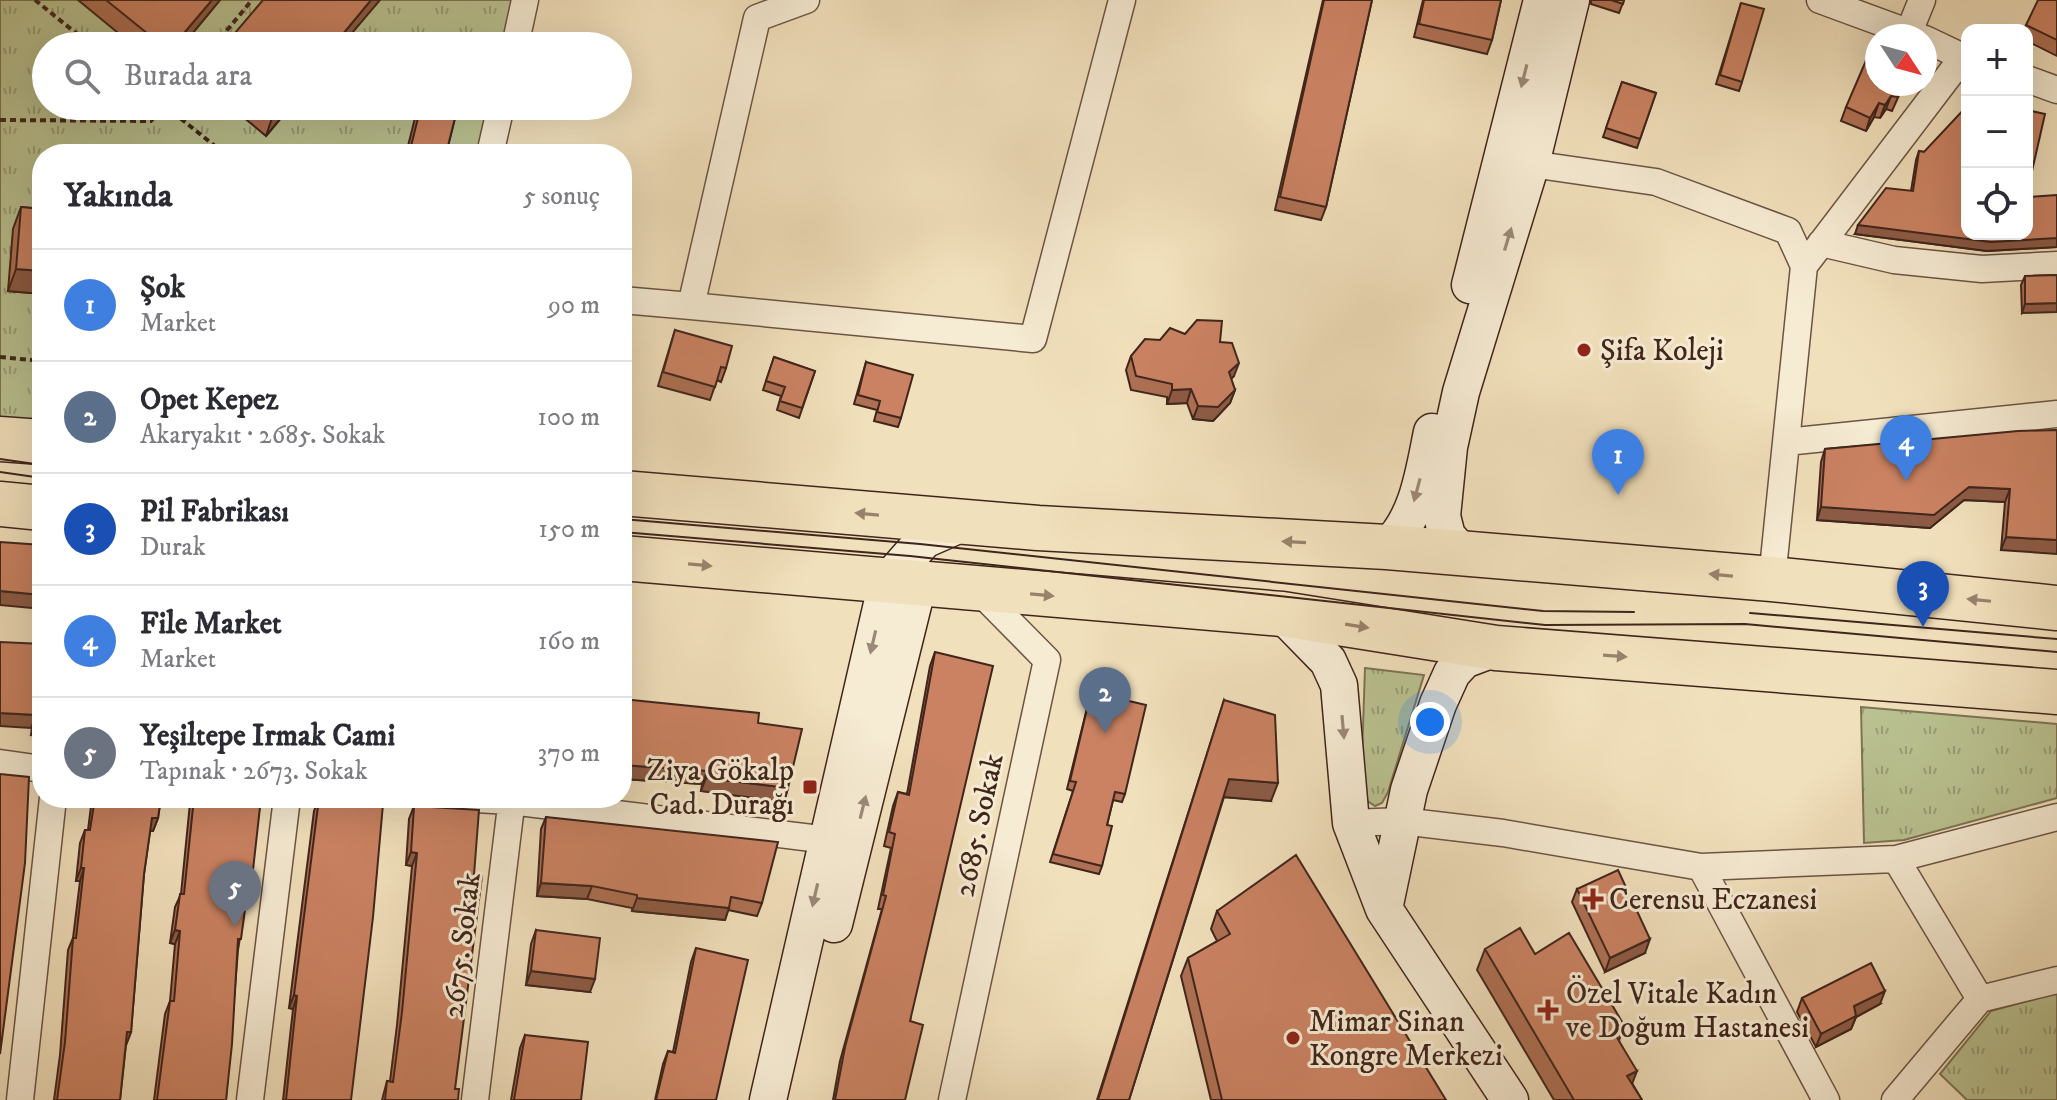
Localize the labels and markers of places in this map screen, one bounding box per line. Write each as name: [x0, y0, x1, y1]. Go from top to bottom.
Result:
place label: Şifa Koleji: [1600, 333, 1724, 370]
marker: Şifa Koleji: [1575, 341, 1593, 359]
pin: 4: [1880, 415, 1932, 481]
pin: 1: [1592, 429, 1644, 495]
pin: 3: [1897, 561, 1949, 627]
pin: 2: [1079, 667, 1131, 733]
place label: Ziya Gökalp Cad. Durağı: [646, 753, 794, 824]
marker: Ziya Gökalp Cad. Durağı: [801, 778, 819, 796]
pin: 5: [209, 861, 261, 927]
place label: Cerensu Eczanesi: [1609, 882, 1817, 919]
marker: Cerensu Eczanesi: [1584, 890, 1602, 908]
place label: Özel Vitale Kadın ve Doğum Hastanesi: [1565, 975, 1809, 1047]
marker: Özel Vitale Kadın ve Doğum Hastanesi: [1537, 999, 1559, 1021]
place label: Mimar Sinan Kongre Merkezi: [1309, 1004, 1503, 1075]
marker: Mimar Sinan Kongre Merkezi: [1284, 1029, 1302, 1047]

